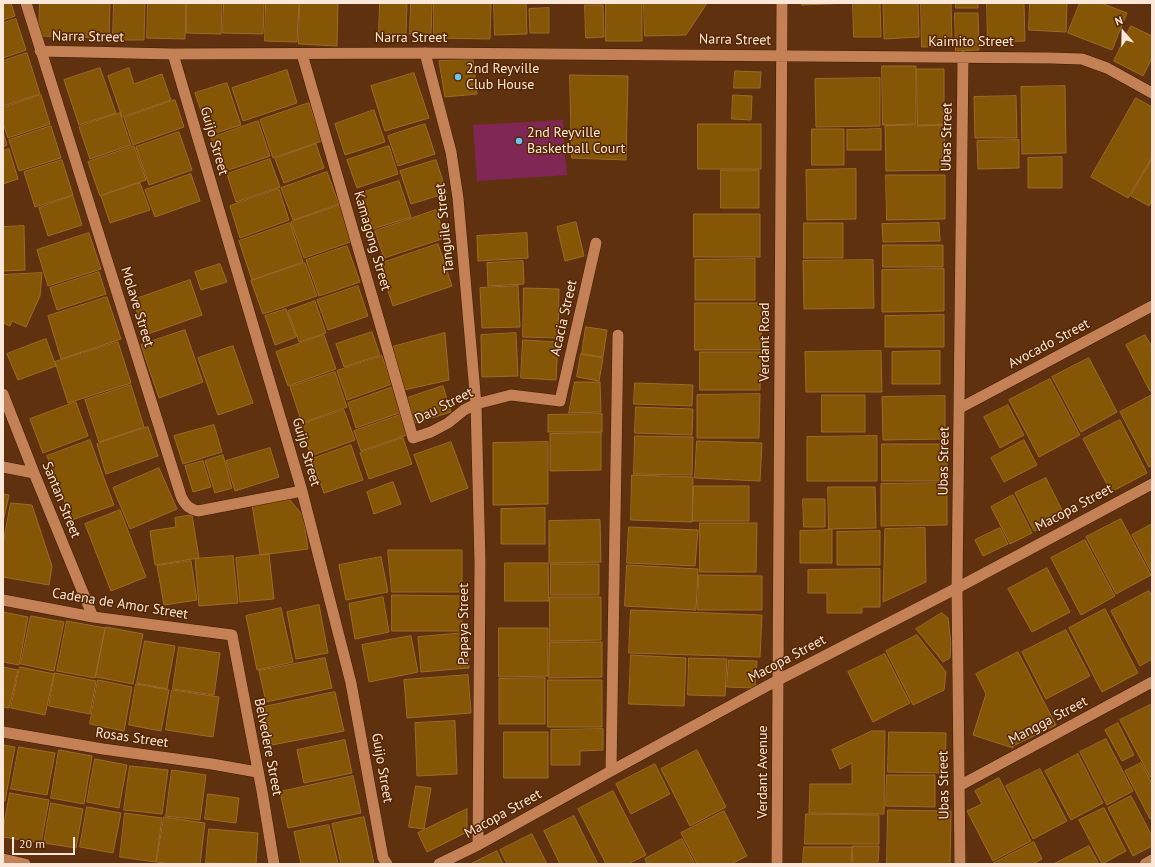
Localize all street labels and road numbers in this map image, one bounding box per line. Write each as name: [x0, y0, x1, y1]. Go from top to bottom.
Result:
street label: Narra Street: [52, 28, 124, 46]
street label: Narra Street: [375, 30, 447, 46]
street label: Narra Street: [699, 31, 771, 49]
street label: Kaimito Street: [928, 34, 1014, 50]
street label: Ubas Street: [938, 102, 956, 172]
street label: Guijo Street: [196, 105, 232, 177]
street label: Tanguile Street: [432, 182, 458, 274]
street label: Kamagong Street: [350, 189, 394, 293]
street label: Molave Street: [117, 265, 157, 349]
street label: Acacia Street: [547, 278, 581, 358]
street label: Verdant Road: [757, 302, 773, 382]
street label: Avocado Street: [1006, 316, 1092, 372]
street label: Dau Street: [412, 384, 476, 428]
street label: Guijo Street: [288, 416, 324, 488]
street label: Ubas Street: [935, 426, 953, 496]
street label: Santan Street: [38, 459, 84, 541]
street label: Macopa Street: [1032, 481, 1116, 535]
street label: Papaya Street: [456, 583, 472, 665]
street label: Cadena de Amor Street: [51, 585, 189, 623]
street label: Macopa Street: [745, 632, 829, 686]
street label: Mangga Street: [1006, 693, 1090, 749]
street label: Belvedere Street: [250, 697, 286, 797]
street label: Rosas Street: [94, 725, 170, 751]
street label: Verdant Avenue: [755, 725, 771, 819]
street label: Guijo Street: [368, 732, 396, 804]
street label: Ubas Street: [935, 750, 953, 820]
street label: Macopa Street: [462, 786, 544, 842]

